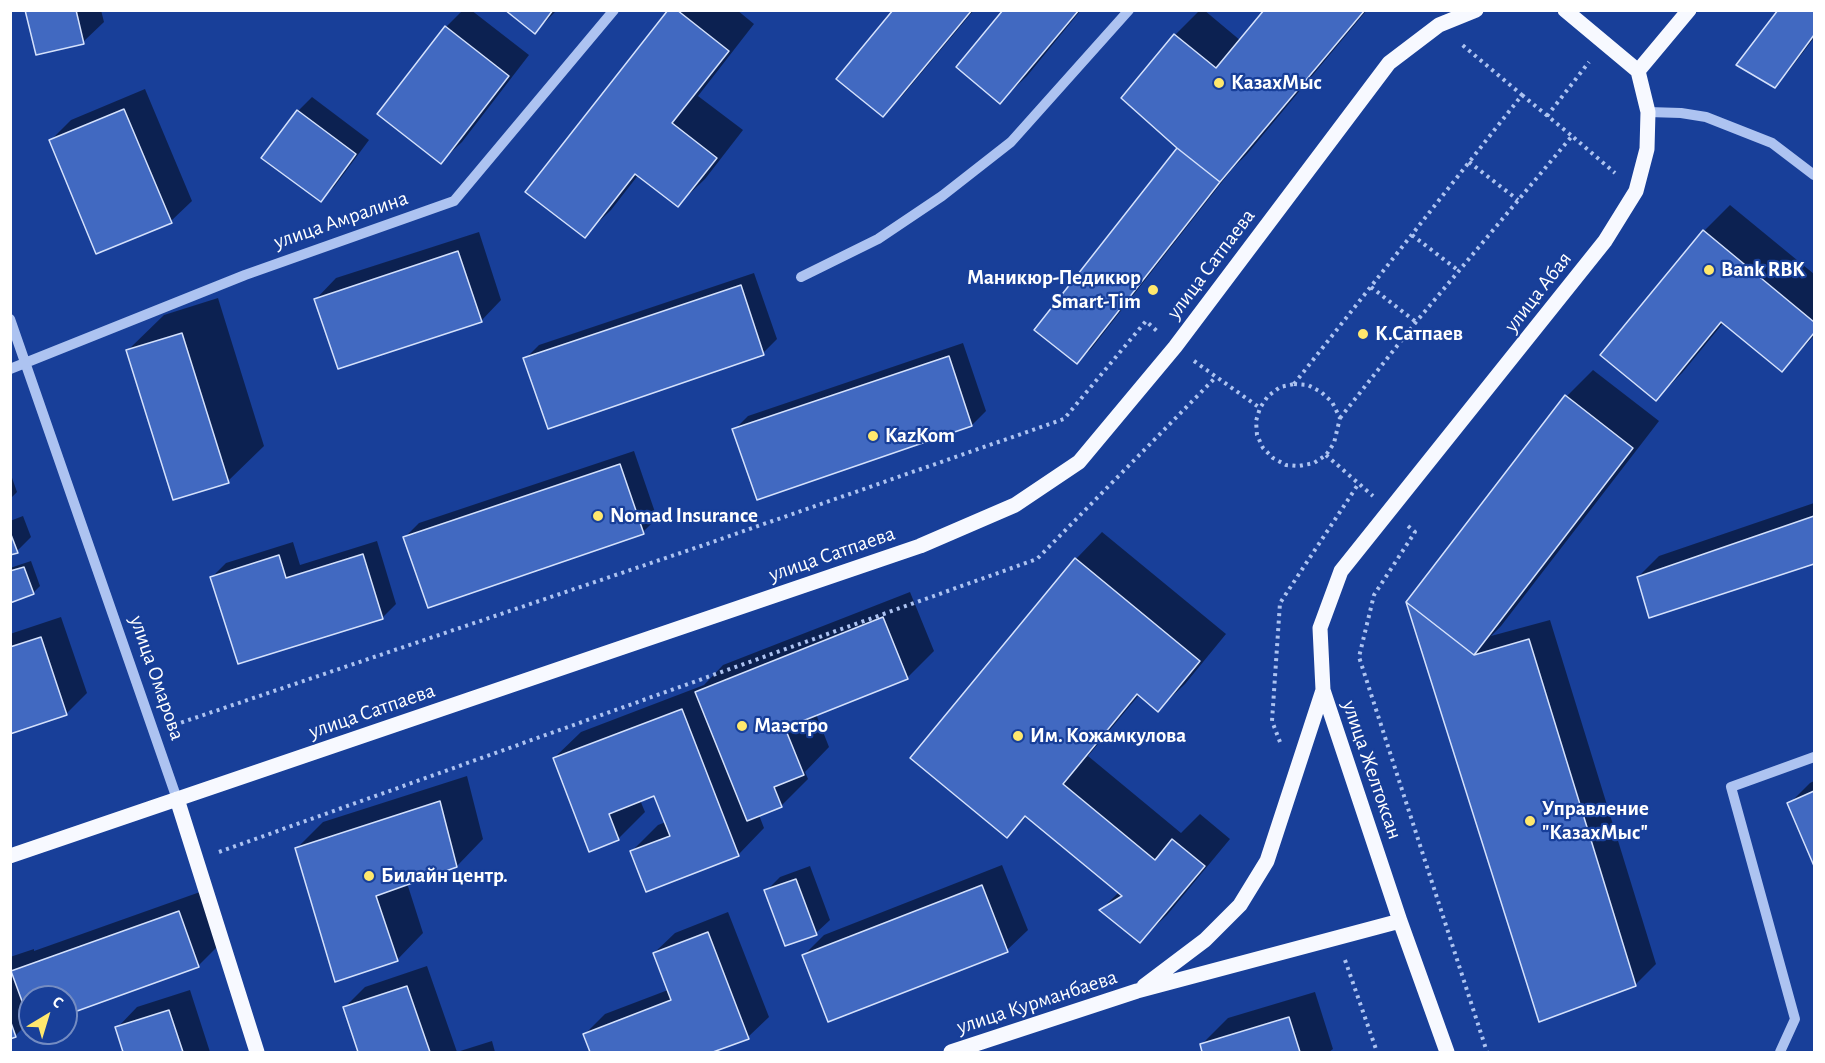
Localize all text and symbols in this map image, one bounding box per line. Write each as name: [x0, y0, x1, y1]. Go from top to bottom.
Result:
place label: КазахМыс: [1231, 70, 1322, 96]
marker: КазахМыс: [1212, 76, 1226, 90]
street label: улица Амралина: [271, 185, 411, 255]
street label: улица Сатпаева: [1161, 204, 1261, 324]
street label: улица Абая: [1499, 247, 1577, 337]
place label: Bank RBK: [1721, 257, 1805, 283]
marker: Bank RBK: [1702, 263, 1716, 277]
place label: Маникюр-Педикюр Smart-Tim: [967, 265, 1141, 315]
marker: Маникюр-Педикюр Smart-Tim: [1146, 283, 1160, 297]
place label: К.Сатпаев: [1375, 321, 1463, 347]
marker: К.Сатпаев: [1356, 327, 1370, 341]
place label: KazKom: [885, 423, 955, 449]
marker: KazKom: [866, 429, 880, 443]
place label: Nomad Insurance: [610, 503, 758, 529]
marker: Nomad Insurance: [591, 509, 605, 523]
street label: улица Сатпаева: [766, 521, 898, 587]
street label: улица Омарова: [124, 612, 190, 744]
street label: улица Сатпаева: [306, 678, 438, 744]
street label: улица Желтоксан: [1336, 697, 1408, 843]
place label: Маэстро: [754, 713, 828, 739]
marker: Маэстро: [735, 719, 749, 733]
place label: Им. Кожамкулова: [1030, 723, 1186, 749]
marker: Им. Кожамкулова: [1011, 729, 1025, 743]
place label: Управление "КазахМыс": [1542, 796, 1649, 846]
marker: Управление "КазахМыс": [1523, 814, 1537, 828]
place label: Билайн центр.: [381, 863, 508, 889]
marker: Билайн центр.: [362, 869, 376, 883]
street label: улица Курманбаева: [954, 964, 1120, 1040]
north arrow: [18, 985, 78, 1045]
text: С: [49, 993, 66, 1011]

